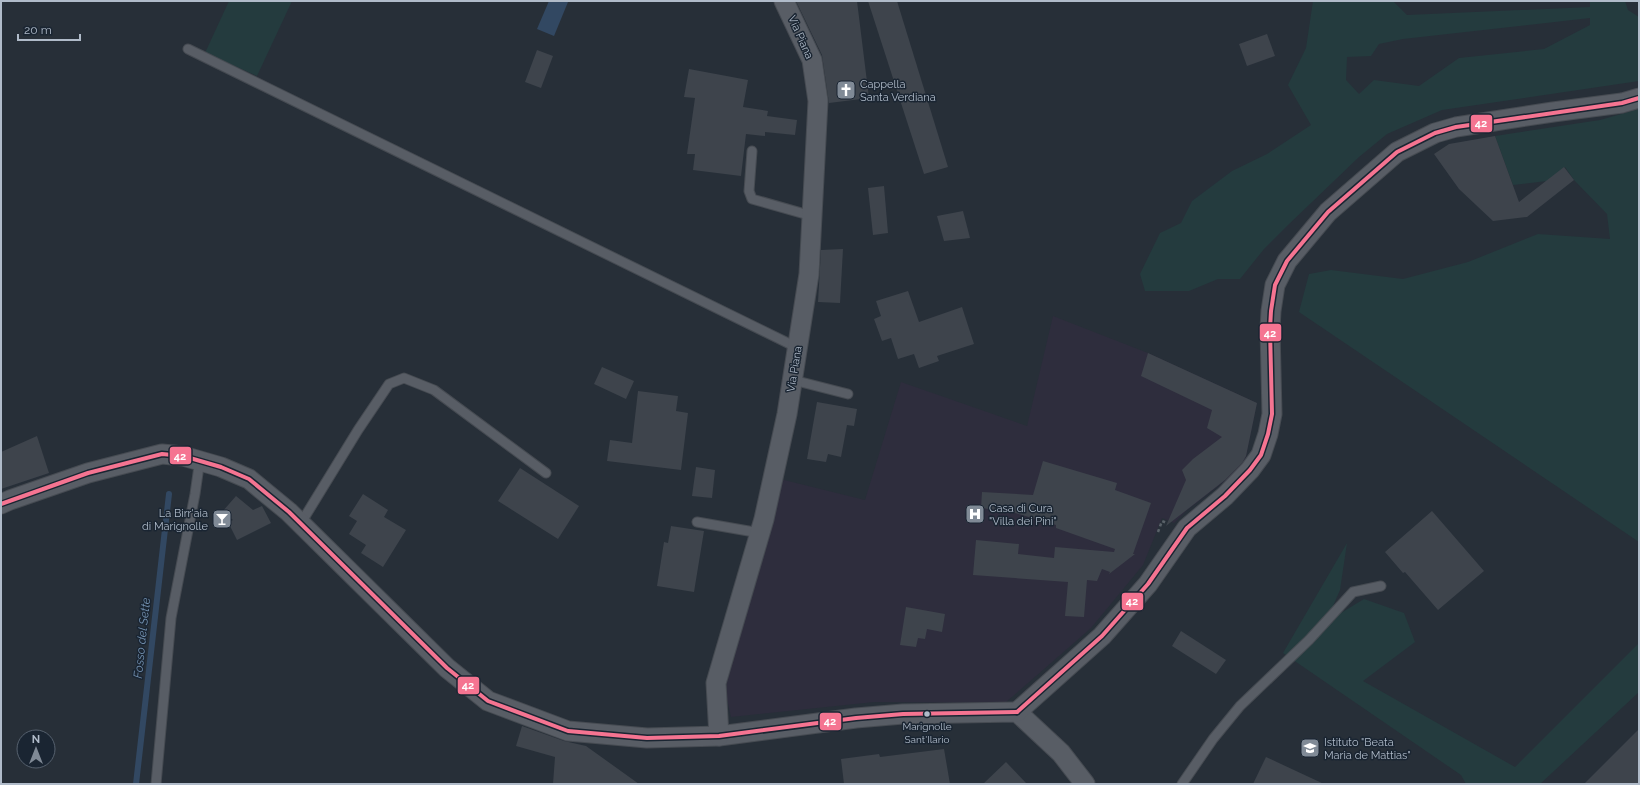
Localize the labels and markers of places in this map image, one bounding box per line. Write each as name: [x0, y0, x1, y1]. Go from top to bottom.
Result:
place label: Cappella Santa Verdiana: [860, 78, 936, 104]
church icon: Cappella Santa Verdiana: [835, 79, 857, 101]
place label: Casa di Cura "Villa dei Pini": [989, 502, 1057, 528]
hospital icon: Casa di Cura "Villa dei Pini": [964, 503, 986, 525]
place label: La Birr'aia di Marignolle: [142, 507, 209, 533]
bar icon: La Birr'aia di Marignolle: [211, 508, 233, 530]
marker: Marignolle Sant'Ilario: [922, 709, 932, 719]
place label: Marignolle Sant'Ilario: [902, 721, 952, 745]
place label: Istituto "Beata Maria de Mattias": [1324, 736, 1411, 762]
school or university icon: Istituto "Beata Maria de Mattias": [1299, 737, 1321, 759]

